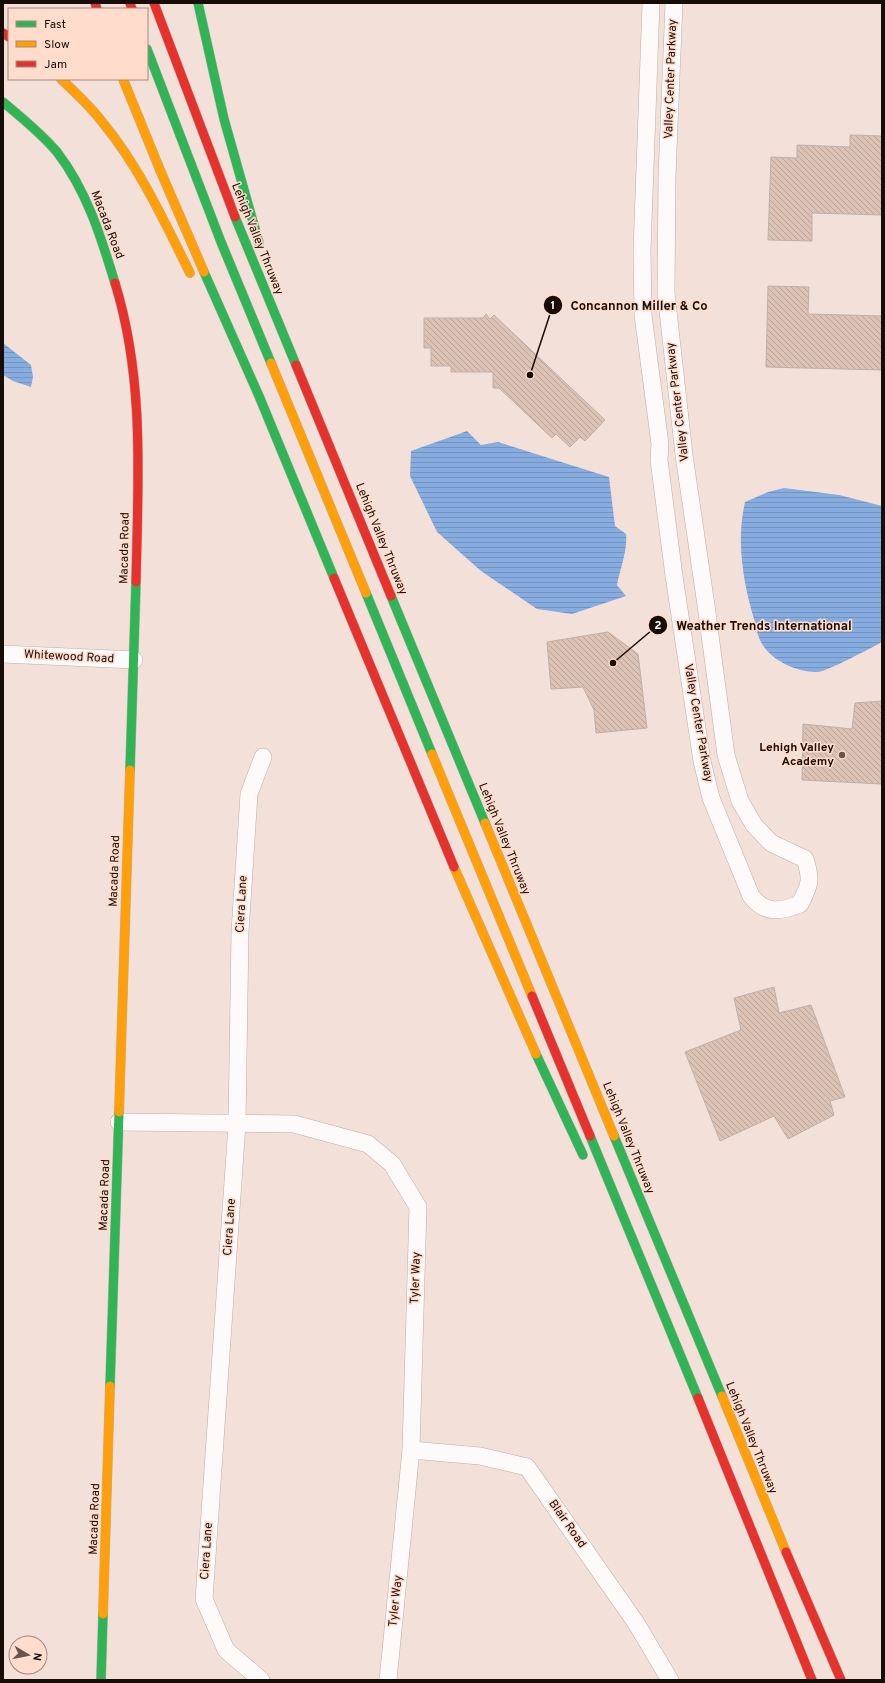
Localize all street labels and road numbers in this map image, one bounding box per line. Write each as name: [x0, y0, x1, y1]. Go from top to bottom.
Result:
street label: Valley Center Parkway: [661, 19, 681, 139]
street label: Lehigh Valley Thruway: [227, 181, 287, 297]
street label: Macada Road: [87, 189, 127, 261]
street label: Valley Center Parkway: [663, 341, 693, 463]
street label: Lehigh Valley Thruway: [351, 481, 411, 597]
street label: Macada Road: [116, 512, 134, 584]
street label: Whitewood Road: [24, 647, 114, 667]
street label: Valley Center Parkway: [680, 662, 716, 784]
street label: Lehigh Valley Thruway: [474, 781, 534, 897]
street label: Macada Road: [106, 835, 124, 907]
street label: Ciera Lane: [233, 875, 251, 933]
street label: Lehigh Valley Thruway: [598, 1080, 658, 1196]
street label: Macada Road: [96, 1159, 114, 1231]
street label: Ciera Lane: [220, 1198, 240, 1256]
street label: Tyler Way: [407, 1252, 425, 1304]
street label: Lehigh Valley Thruway: [721, 1380, 781, 1496]
street label: Macada Road: [86, 1483, 104, 1555]
street label: Blair Road: [544, 1497, 590, 1551]
street label: Ciera Lane: [197, 1522, 217, 1580]
street label: Tyler Way: [385, 1574, 407, 1628]

